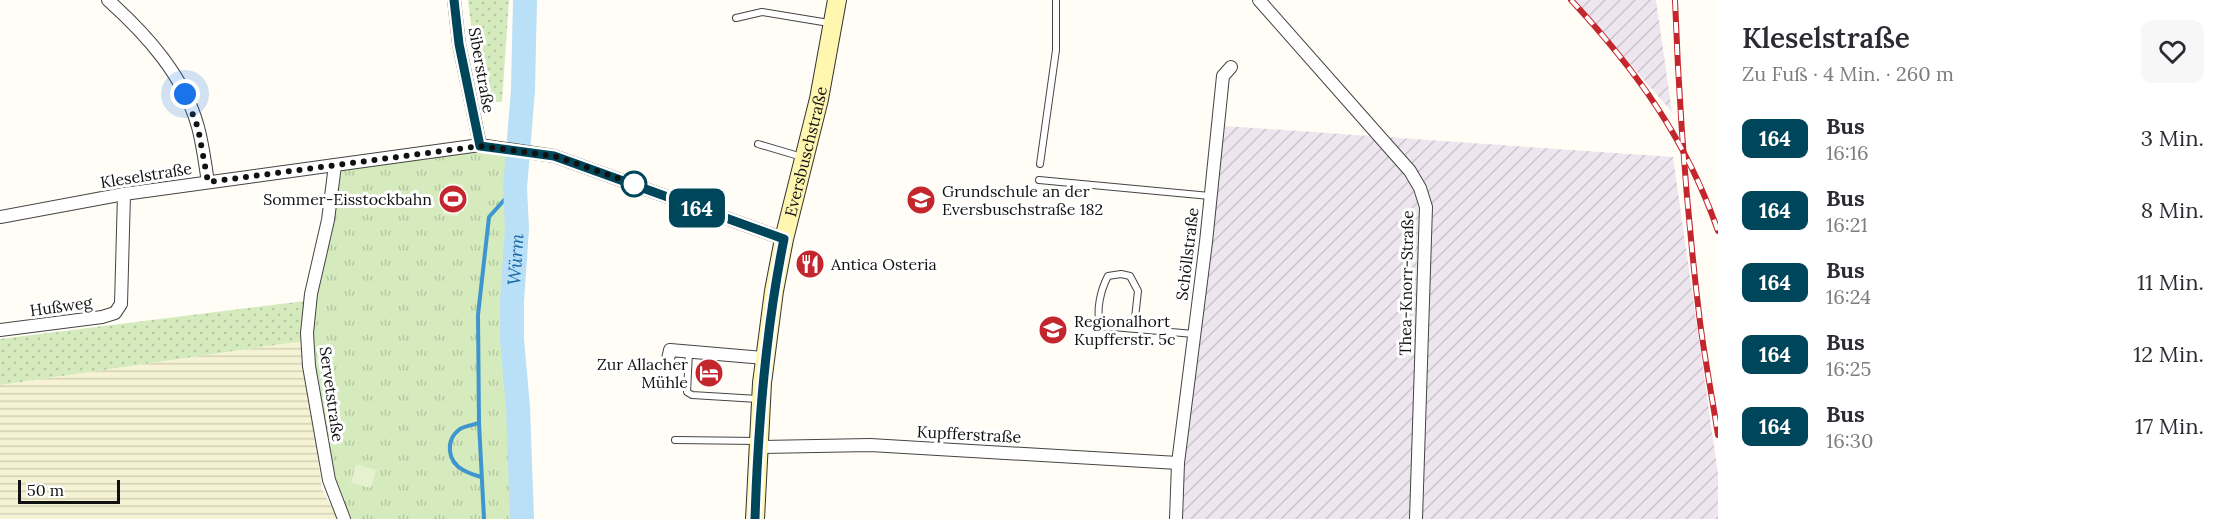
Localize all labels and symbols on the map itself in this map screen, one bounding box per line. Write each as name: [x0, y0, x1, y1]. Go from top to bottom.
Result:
street label: Siberstraße: [465, 26, 499, 115]
your location: [170, 79, 200, 109]
street label: Eversbuschstraße: [780, 85, 831, 219]
street label: Kleselstraße: [99, 158, 194, 192]
unlabelled marker: [621, 171, 647, 197]
place label: Grundschule an der Eversbuschstraße 182: [942, 181, 1103, 219]
sports icon: Sommer-Eisstockbahn: [437, 183, 469, 215]
school or university icon: Grundschule an der Eversbuschstraße 182: [905, 184, 937, 216]
line badge: 164: [662, 188, 732, 228]
place label: Sommer-Eisstockbahn: [263, 189, 432, 209]
street label: Schöllstraße: [1171, 206, 1203, 302]
street label: Thea-Knorr-Straße: [1395, 210, 1417, 356]
water label: Würm: [502, 233, 528, 286]
restaurant icon: Antica Osteria: [794, 248, 826, 280]
place label: Antica Osteria: [830, 254, 937, 274]
street label: Hußweg: [29, 292, 95, 320]
place label: Regionalhort Kupfferstr. 5c: [1074, 311, 1176, 349]
school or university icon: Regionalhort Kupfferstr. 5c: [1037, 314, 1069, 346]
street label: Servetstraße: [315, 345, 349, 443]
place label: Zur Allacher Mühle: [597, 354, 688, 392]
hotel icon: Zur Allacher Mühle: [693, 357, 725, 389]
street label: Kupfferstraße: [916, 421, 1022, 447]
scale bar: [18, 477, 120, 504]

